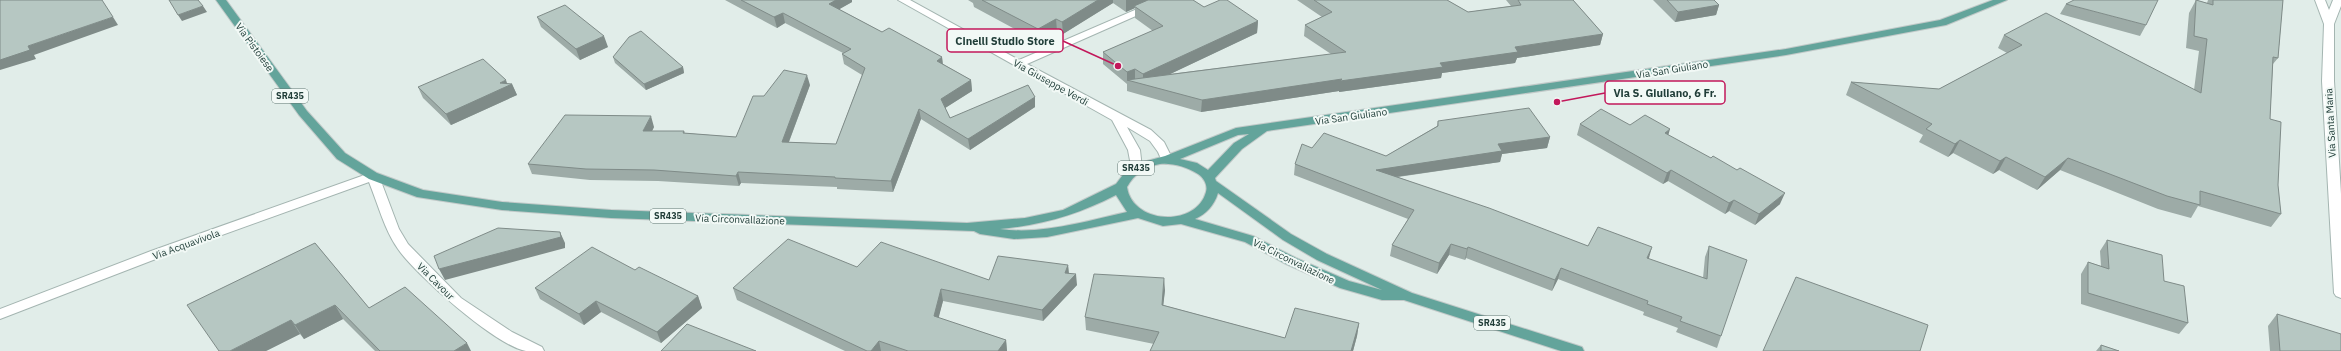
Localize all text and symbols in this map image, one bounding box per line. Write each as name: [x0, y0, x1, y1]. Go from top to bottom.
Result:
street label: Via Pistoiese: [233, 20, 277, 75]
callout: Cinelli Studio Store: [947, 29, 1063, 52]
text: Cinelli Studio Store: [955, 34, 1055, 48]
street label: Via Giuseppe Verdi: [1011, 56, 1091, 109]
street label: Via San Giuliano: [1635, 57, 1709, 82]
callout: Via S. Giuliano, 6 Fr.: [1605, 81, 1725, 104]
text: Via S. Giuliano, 6 Fr.: [1613, 86, 1717, 100]
street label: Via Santa Maria: [2322, 87, 2339, 158]
road number: SR435: [272, 89, 308, 103]
street label: Via San Giuliano: [1314, 105, 1388, 128]
road number: SR435: [1118, 161, 1154, 175]
road number: SR435: [650, 209, 686, 223]
street label: Via Circonvallazione: [695, 211, 785, 228]
street label: Via Acquavivola: [151, 226, 222, 263]
street label: Via Circonvallazione: [1251, 236, 1337, 287]
street label: Via Cavour: [414, 260, 457, 303]
road number: SR435: [1474, 316, 1510, 330]

